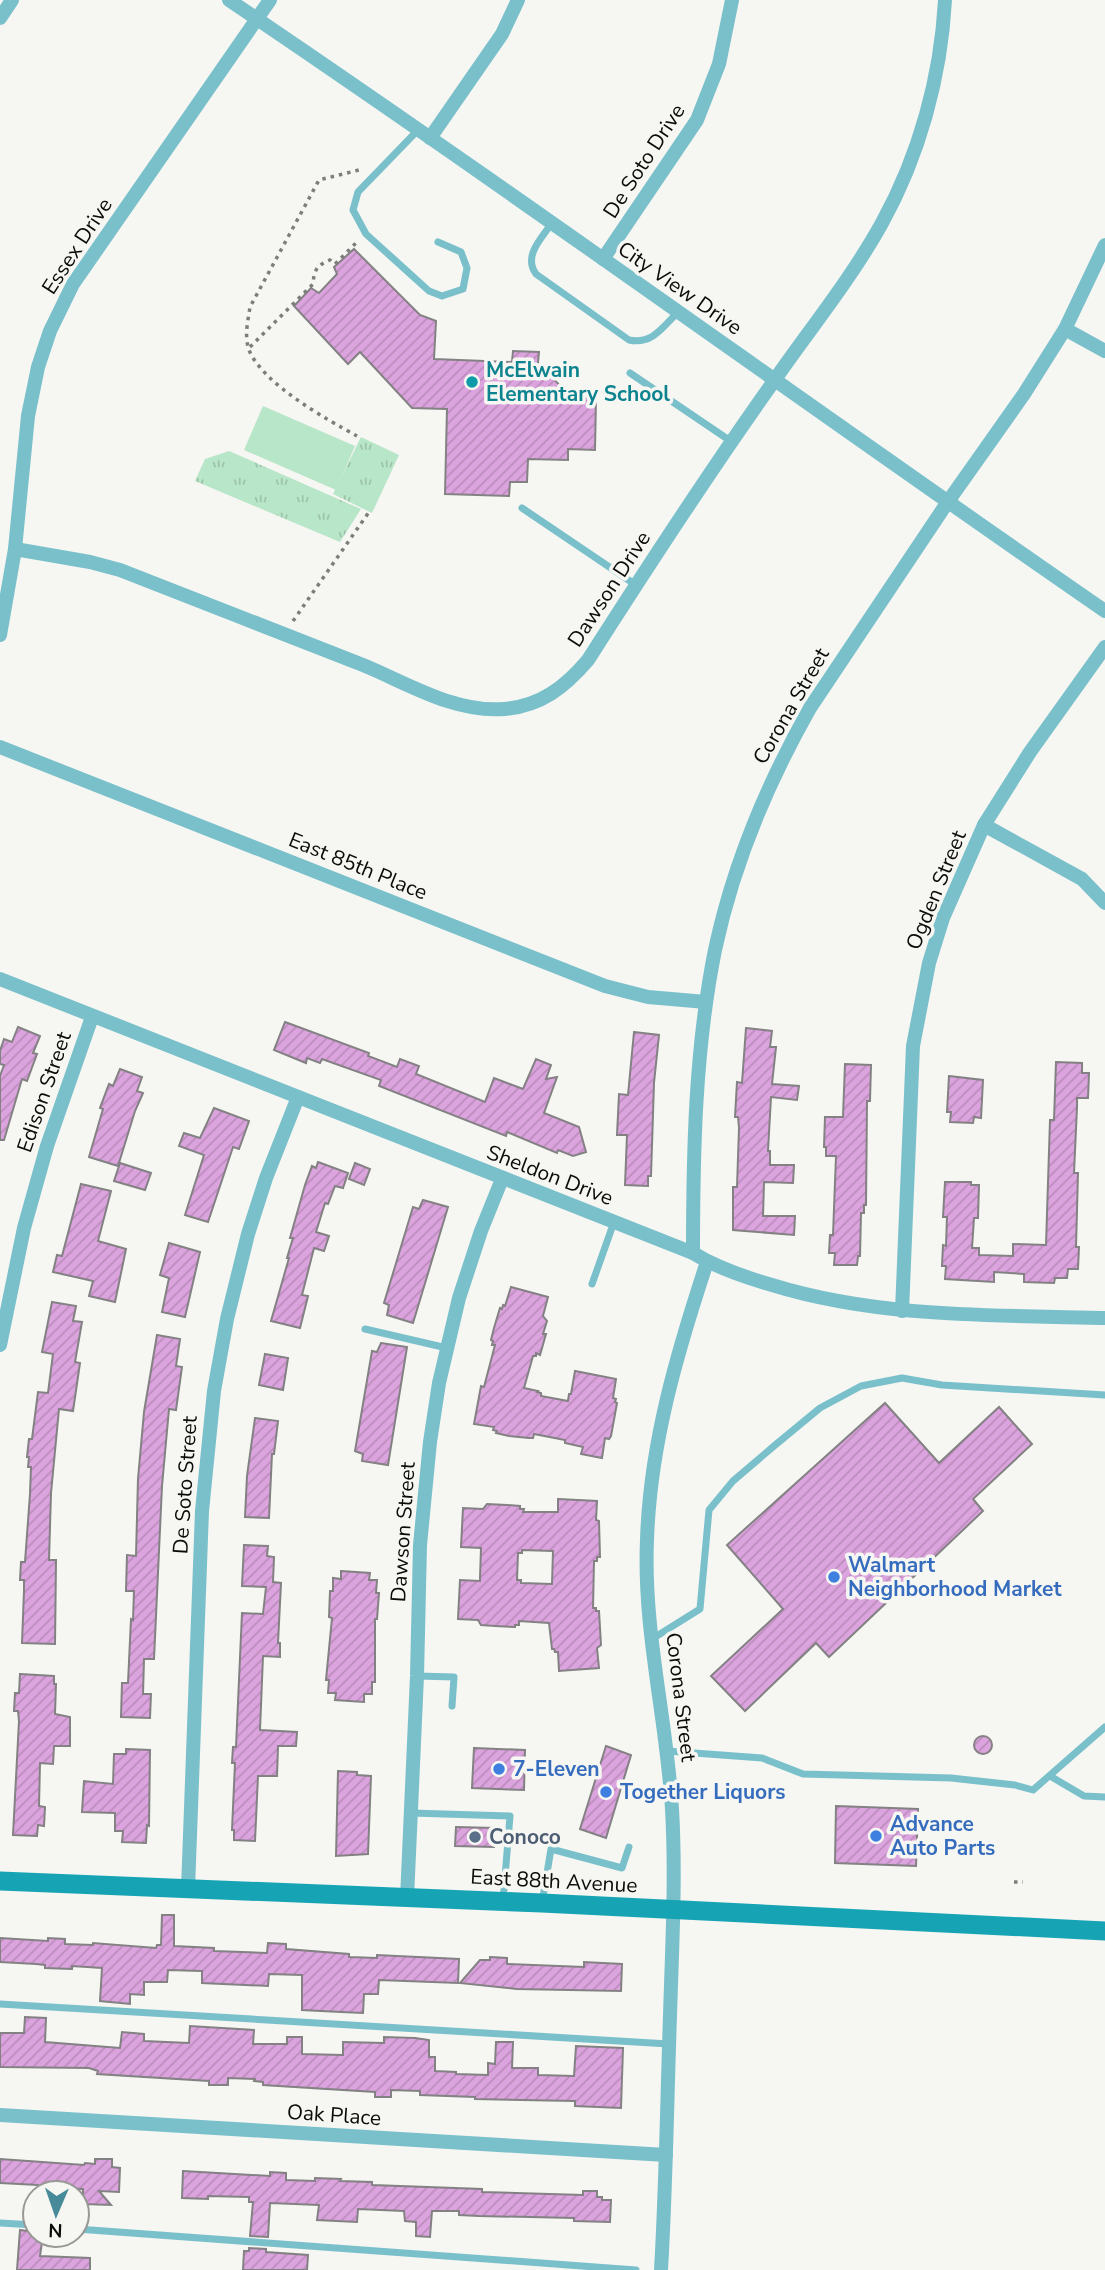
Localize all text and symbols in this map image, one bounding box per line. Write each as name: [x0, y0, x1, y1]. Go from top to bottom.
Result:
street label: De Soto Drive: [597, 99, 691, 223]
street label: Essex Drive: [35, 192, 119, 300]
street label: City View Drive: [612, 235, 748, 341]
place label: McElwain Elementary School: [486, 356, 670, 408]
marker: McElwain Elementary School: [464, 374, 480, 390]
street label: Dawson Drive: [561, 526, 657, 652]
street label: Corona Street: [746, 642, 836, 769]
street label: East 85th Place: [285, 825, 431, 907]
street label: Ogden Street: [899, 826, 973, 954]
street label: Edison Street: [10, 1027, 78, 1156]
street label: Sheldon Drive: [483, 1138, 617, 1212]
street label: De Soto Street: [166, 1414, 204, 1555]
street label: Dawson Street: [384, 1460, 422, 1603]
place label: Walmart Neighborhood Market: [848, 1551, 1062, 1603]
marker: Walmart Neighborhood Market: [826, 1569, 842, 1585]
street label: Corona Street: [659, 1631, 703, 1764]
place label: 7-Eleven: [513, 1755, 600, 1783]
marker: 7-Eleven: [491, 1761, 507, 1777]
place label: Together Liquors: [620, 1778, 786, 1806]
marker: Together Liquors: [598, 1784, 614, 1800]
place label: Advance Auto Parts: [890, 1810, 995, 1862]
place label: Conoco: [489, 1823, 561, 1851]
marker: Advance Auto Parts: [868, 1828, 884, 1844]
marker: Conoco: [467, 1829, 483, 1845]
street label: East 88th Avenue: [470, 1863, 638, 1899]
street label: Oak Place: [286, 2098, 382, 2132]
north arrow: [21, 2179, 91, 2249]
text: N: [48, 2217, 63, 2243]

